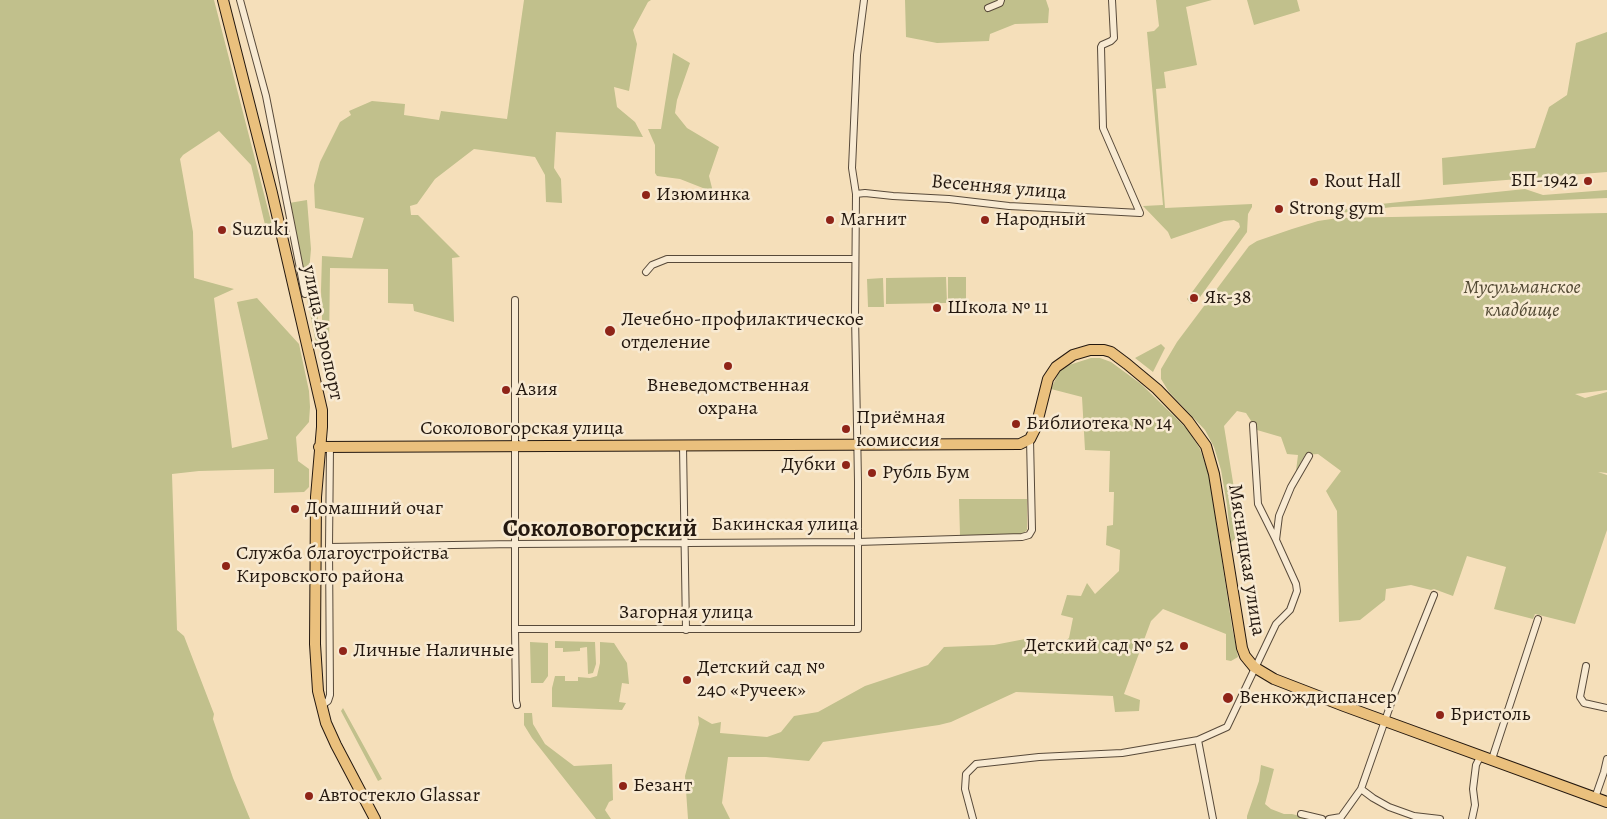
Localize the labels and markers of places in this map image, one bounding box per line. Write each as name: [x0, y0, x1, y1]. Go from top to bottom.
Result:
place label: БП-1942: [1510, 169, 1578, 193]
place label: Rout Hall: [1324, 170, 1401, 194]
marker: БП-1942: [1582, 175, 1594, 187]
marker: Rout Hall: [1308, 176, 1320, 188]
place label: Изюминка: [656, 183, 750, 207]
marker: Изюминка: [640, 189, 652, 201]
place label: Strong gym: [1289, 197, 1384, 221]
marker: Strong gym: [1273, 203, 1285, 215]
place label: Магнит: [840, 208, 907, 232]
place label: Народный: [995, 208, 1086, 232]
marker: Магнит: [824, 214, 836, 226]
marker: Народный: [979, 214, 991, 226]
place label: Suzuki: [232, 218, 289, 242]
marker: Suzuki: [216, 224, 228, 236]
place label: Як-38: [1204, 286, 1251, 310]
marker: Як-38: [1188, 292, 1200, 304]
place label: Школа № 11: [947, 296, 1048, 320]
marker: Школа № 11: [931, 302, 943, 314]
place label: Лечебно-профилактическое отделение: [621, 308, 864, 355]
marker: Лечебно-профилактическое отделение: [603, 324, 617, 338]
marker: Вневедомственная охрана: [722, 360, 734, 372]
place label: Вневедомственная охрана: [647, 374, 809, 421]
place label: Азия: [516, 378, 558, 402]
marker: Азия: [500, 384, 512, 396]
place label: Приёмная комиссия: [856, 406, 945, 453]
place label: Библиотека № 14: [1026, 412, 1172, 436]
marker: Библиотека № 14: [1010, 418, 1022, 430]
marker: Приёмная комиссия: [840, 423, 852, 435]
place label: Дубки: [782, 453, 836, 477]
marker: Дубки: [840, 459, 852, 471]
place label: Рубль Бум: [882, 461, 970, 485]
marker: Рубль Бум: [866, 467, 878, 479]
place label: Домашний очаг: [305, 497, 443, 521]
marker: Домашний очаг: [289, 503, 301, 515]
place label: Служба благоустройства Кировского района: [236, 542, 449, 589]
marker: Служба благоустройства Кировского района: [220, 560, 232, 572]
place label: Детский сад № 52: [1024, 634, 1174, 658]
place label: Личные Наличные: [353, 639, 514, 663]
marker: Детский сад № 52: [1178, 640, 1190, 652]
marker: Личные Наличные: [337, 645, 349, 657]
place label: Детский сад № 240 «Ручеек»: [697, 656, 825, 703]
marker: Детский сад № 240 «Ручеек»: [681, 674, 693, 686]
place label: Венкождиспансер: [1239, 686, 1397, 710]
marker: Венкождиспансер: [1221, 691, 1235, 705]
place label: Бристоль: [1450, 703, 1530, 727]
marker: Бристоль: [1434, 709, 1446, 721]
place label: Безант: [633, 774, 692, 798]
marker: Безант: [617, 780, 629, 792]
place label: Автостекло Glassar: [319, 784, 480, 808]
marker: Автостекло Glassar: [303, 790, 315, 802]

